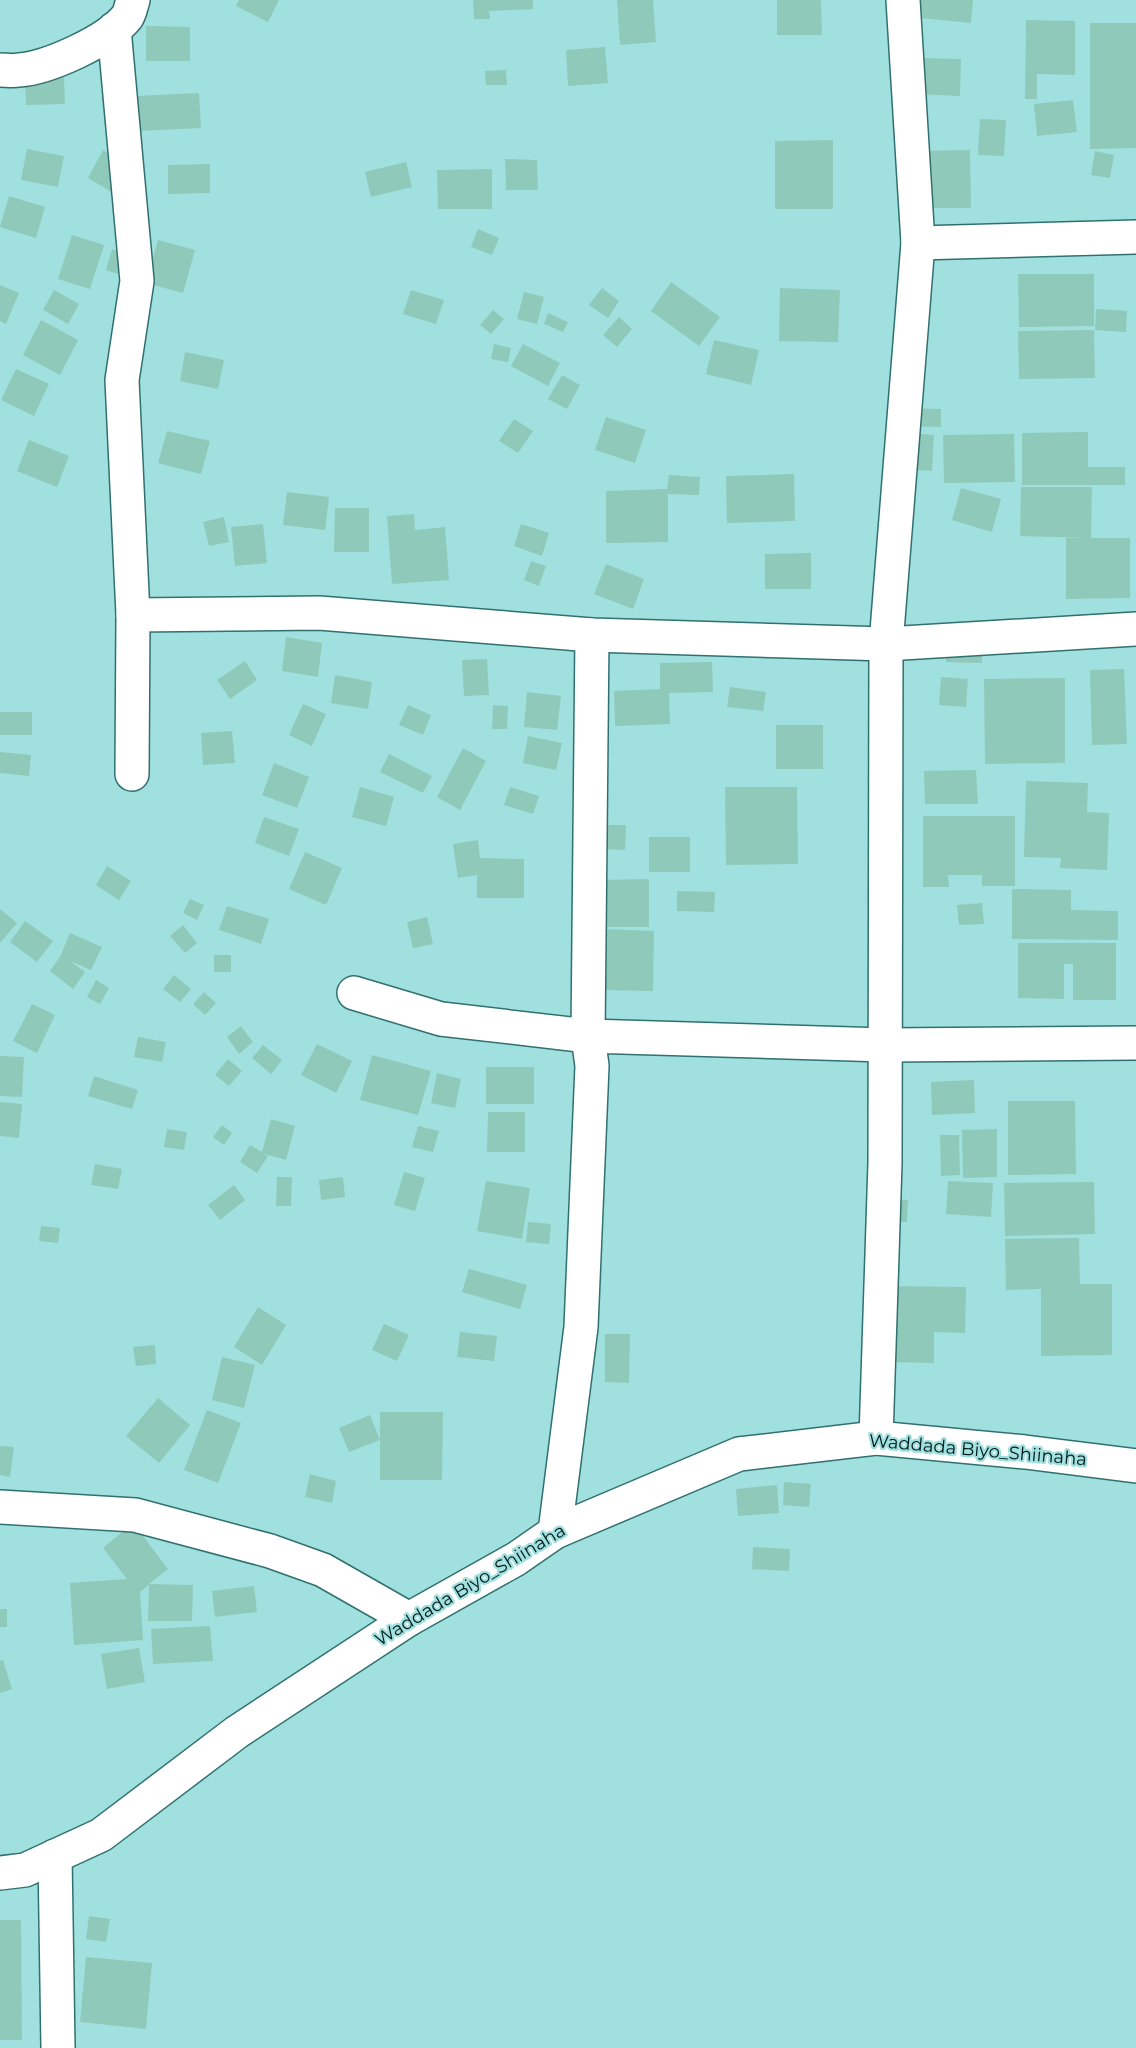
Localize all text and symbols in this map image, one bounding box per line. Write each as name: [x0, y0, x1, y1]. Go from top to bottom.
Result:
street label: Waddada Biyo_Shiinaha: [868, 1430, 1088, 1470]
street label: Waddada Biyo_Shiinaha: [371, 1519, 569, 1651]

